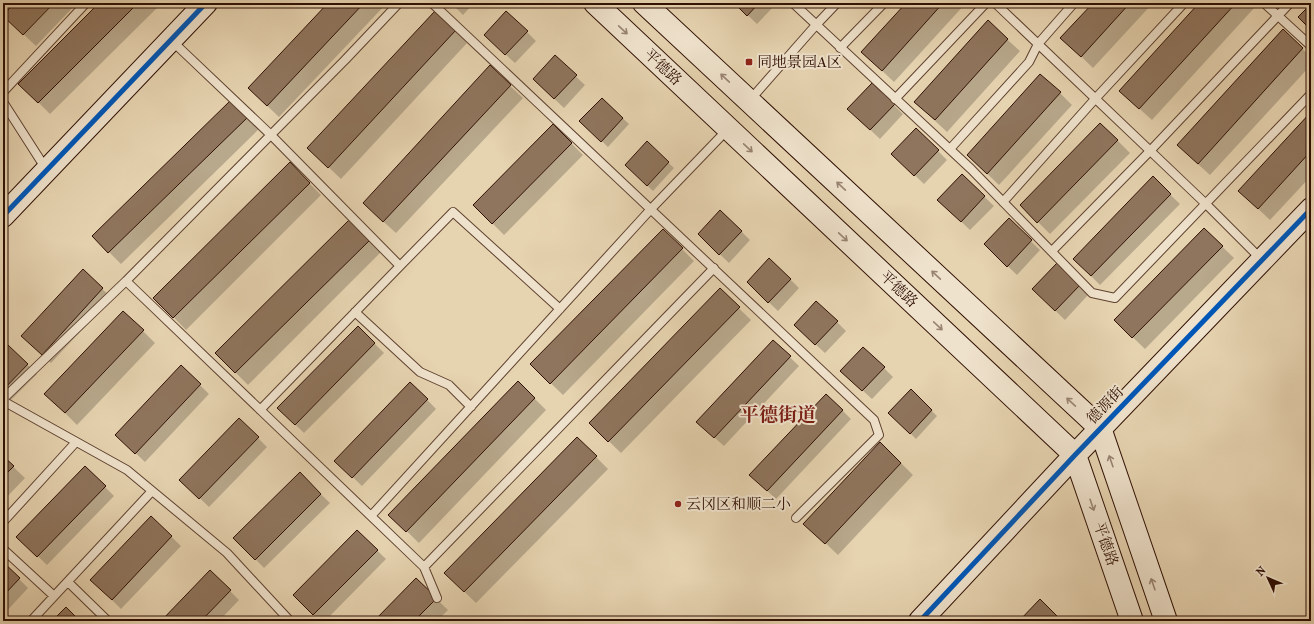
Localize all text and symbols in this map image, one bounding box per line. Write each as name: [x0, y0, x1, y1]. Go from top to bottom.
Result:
one-way arrow: [618, 25, 628, 35]
street label: 平德路: [640, 45, 686, 89]
place label: 同地景园A区: [757, 53, 842, 71]
marker: 同地景园A区: [744, 57, 754, 67]
one-way arrow: [720, 73, 730, 83]
one-way arrow: [743, 143, 754, 152]
one-way arrow: [836, 181, 846, 191]
one-way arrow: [838, 232, 848, 242]
street label: 平德路: [876, 267, 922, 311]
one-way arrow: [931, 270, 941, 279]
one-way arrow: [933, 321, 943, 331]
street label: 德源街: [1083, 383, 1127, 427]
one-way arrow: [1067, 398, 1077, 407]
district label: 平德街道: [740, 404, 816, 426]
one-way arrow: [1107, 455, 1114, 468]
place label: 云冈区和顺二小: [686, 495, 791, 513]
one-way arrow: [1089, 498, 1096, 511]
marker: 云冈区和顺二小: [673, 499, 683, 509]
street label: 平德路: [1090, 520, 1122, 568]
north arrow: [1248, 558, 1288, 598]
text: N: [1254, 563, 1269, 579]
one-way arrow: [1149, 578, 1156, 591]

